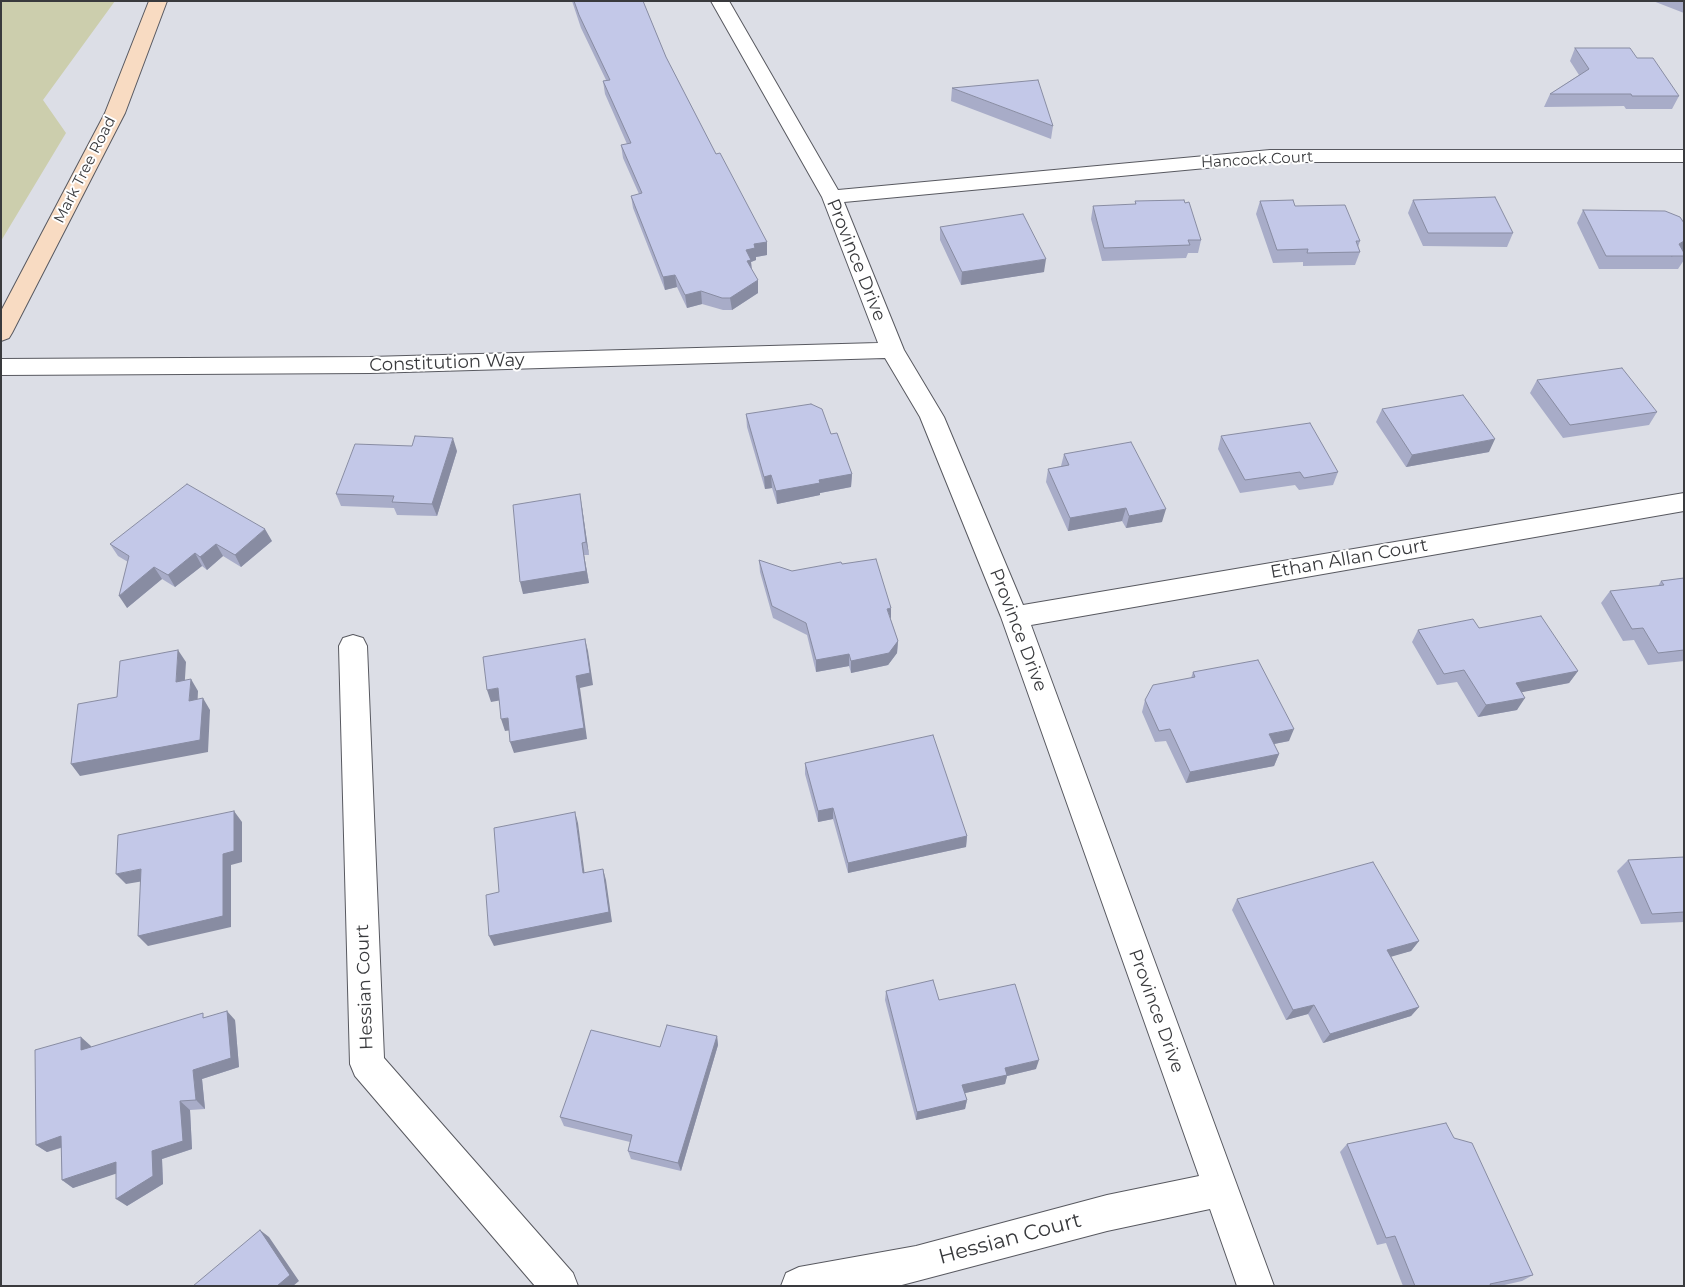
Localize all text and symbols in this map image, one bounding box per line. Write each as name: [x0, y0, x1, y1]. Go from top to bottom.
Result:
street label: Mark Tree Road: [50, 114, 120, 226]
street label: Hancock Court: [1200, 148, 1314, 172]
street label: Province Drive: [822, 196, 890, 324]
street label: Constitution Way: [369, 349, 525, 377]
street label: Ethan Allan Court: [1269, 535, 1429, 583]
street label: Province Drive: [985, 565, 1051, 695]
street label: Hessian Court: [352, 924, 378, 1050]
street label: Province Drive: [1124, 946, 1188, 1076]
street label: Hessian Court: [936, 1208, 1084, 1270]

